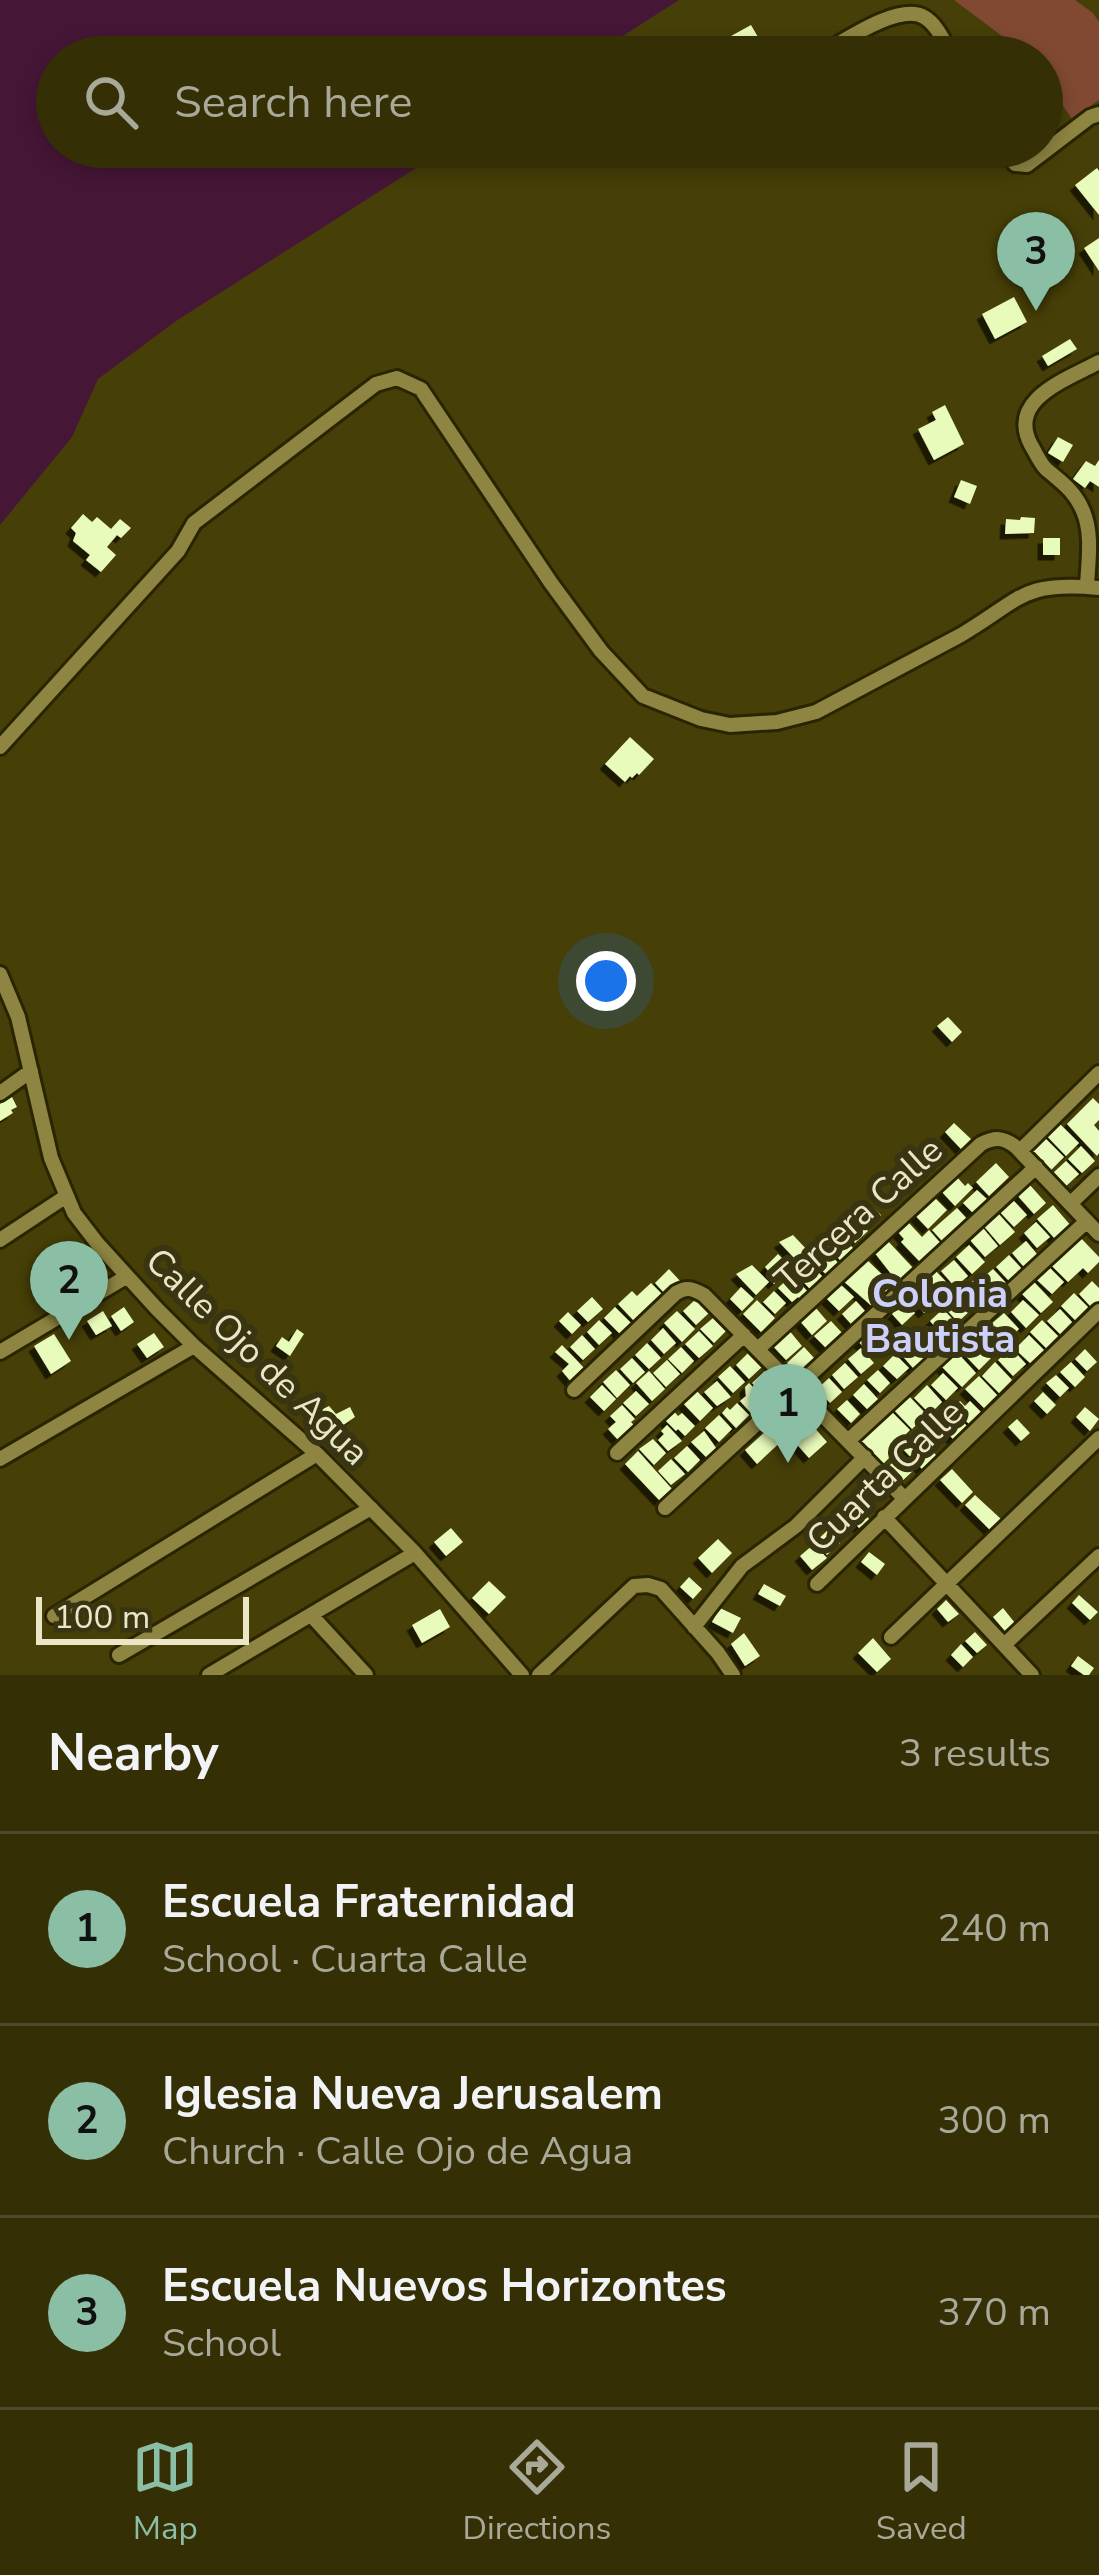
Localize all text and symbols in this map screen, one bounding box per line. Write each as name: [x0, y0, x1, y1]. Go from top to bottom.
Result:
search box: [36, 36, 1063, 168]
icon: search: [78, 69, 144, 135]
text: Search here: [174, 72, 413, 133]
pin: 3: [997, 212, 1075, 311]
your location: [576, 951, 636, 1011]
street label: Tercera Calle: [764, 1126, 954, 1304]
street label: Calle Ojo de Agua: [134, 1237, 380, 1477]
pin: 2: [30, 1241, 108, 1340]
district label: Colonia Bautista: [865, 1268, 1015, 1366]
pin: 1: [749, 1364, 827, 1463]
street label: Cuarta Calle: [796, 1389, 974, 1563]
scale bar: [36, 1591, 249, 1644]
text: 100 m: [54, 1595, 150, 1640]
text: Nearby: [48, 1718, 219, 1788]
text: 3 results: [899, 1727, 1051, 1780]
text: Escuela Fraternidad: [162, 1872, 576, 1933]
text: 1: [75, 1902, 99, 1955]
text: 240 m: [937, 1902, 1051, 1955]
text: School · Cuarta Calle: [162, 1933, 528, 1986]
text: Iglesia Nueva Jerusalem: [162, 2064, 663, 2125]
text: 2: [75, 2094, 99, 2147]
text: 300 m: [937, 2094, 1051, 2147]
text: Church · Calle Ojo de Agua: [162, 2125, 633, 2178]
text: Escuela Nuevos Horizontes: [162, 2256, 727, 2317]
text: 3: [75, 2286, 99, 2339]
text: 370 m: [937, 2286, 1051, 2339]
text: School: [162, 2317, 281, 2370]
tab: Map: [132, 2434, 198, 2551]
tab: Directions: [463, 2434, 611, 2551]
tab: Saved: [876, 2434, 967, 2551]

